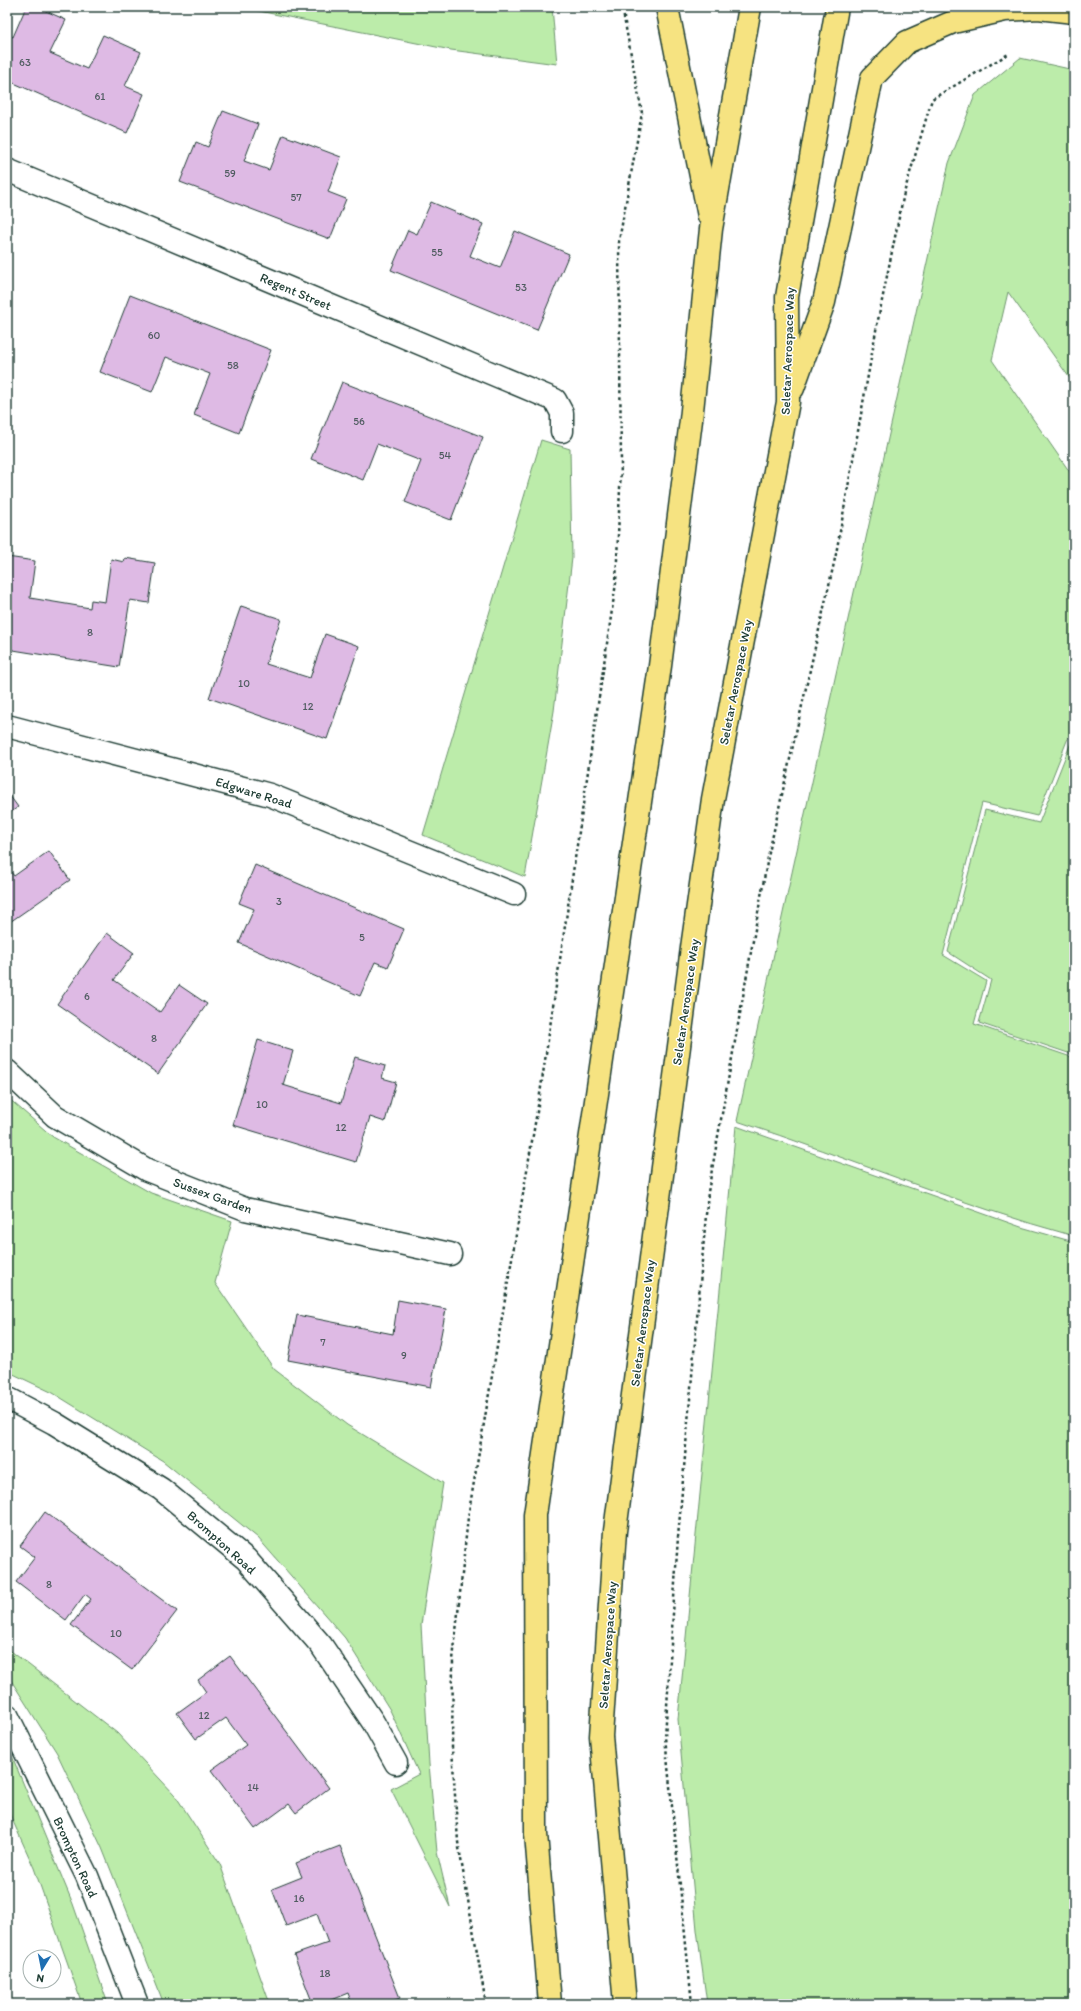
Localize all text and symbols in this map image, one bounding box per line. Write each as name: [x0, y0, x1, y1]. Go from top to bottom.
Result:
house number: 63: [19, 56, 31, 69]
house number: 61: [95, 90, 105, 103]
house number: 59: [224, 167, 236, 180]
house number: 57: [290, 191, 302, 204]
house number: 55: [431, 246, 443, 259]
street label: Regent Street: [258, 270, 334, 313]
house number: 53: [515, 281, 527, 294]
street label: Seletar Aerospace Way: [778, 287, 797, 415]
house number: 60: [148, 329, 161, 342]
house number: 58: [227, 359, 239, 372]
house number: 56: [353, 415, 365, 428]
house number: 54: [439, 449, 452, 462]
street label: Seletar Aerospace Way: [716, 618, 755, 746]
house number: 8: [87, 626, 93, 639]
house number: 10: [238, 677, 250, 690]
house number: 12: [303, 700, 314, 713]
street label: Edgware Road: [214, 774, 294, 811]
house number: 3: [276, 895, 282, 908]
house number: 5: [359, 931, 365, 944]
street label: Seletar Aerospace Way: [669, 938, 702, 1066]
house number: 6: [84, 990, 90, 1003]
house number: 8: [151, 1032, 157, 1045]
house number: 10: [256, 1098, 268, 1111]
house number: 12: [336, 1121, 347, 1134]
street label: Sussex Garden: [171, 1174, 255, 1217]
street label: Seletar Aerospace Way: [627, 1259, 658, 1387]
house number: 7: [320, 1336, 326, 1349]
house number: 9: [401, 1349, 407, 1362]
street label: Brompton Road: [184, 1508, 259, 1577]
house number: 8: [46, 1578, 52, 1591]
street label: Seletar Aerospace Way: [596, 1581, 619, 1709]
house number: 10: [110, 1627, 122, 1640]
house number: 12: [199, 1709, 210, 1722]
house number: 14: [247, 1781, 259, 1794]
street label: Brompton Road: [50, 1815, 101, 1900]
house number: 16: [294, 1892, 305, 1905]
north arrow: [22, 1949, 62, 1989]
house number: 18: [319, 1967, 331, 1980]
text: N: [36, 1971, 45, 1985]

